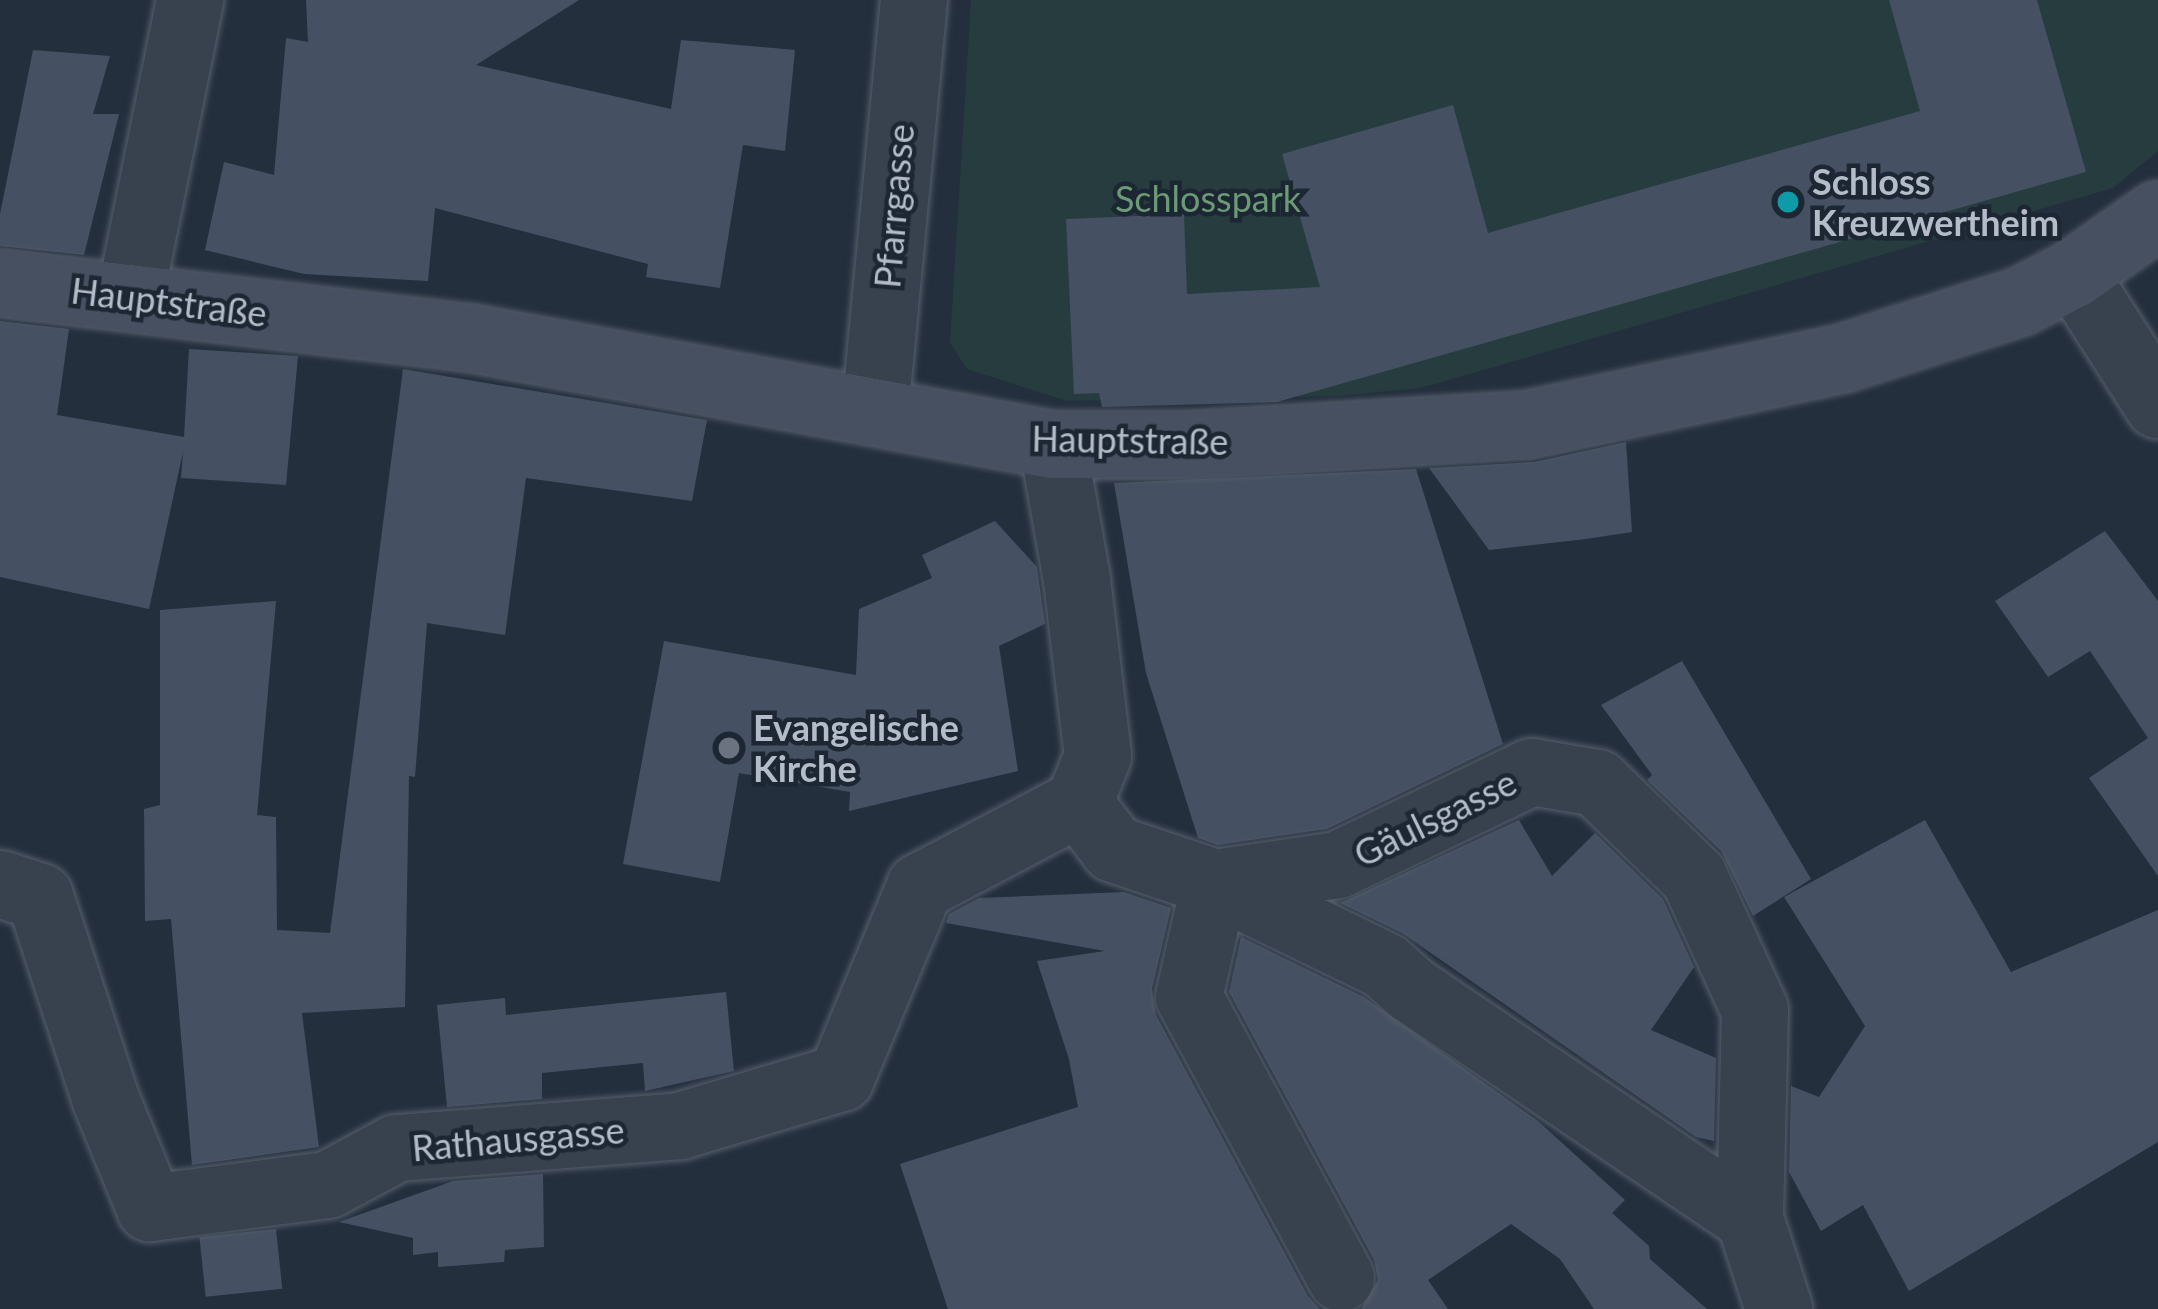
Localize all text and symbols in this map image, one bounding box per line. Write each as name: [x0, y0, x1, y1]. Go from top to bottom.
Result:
street label: Pfarrgasse: [865, 122, 923, 290]
place label: Schloss Kreuzwertheim: [1812, 159, 2059, 244]
park label: Schlosspark: [1115, 177, 1301, 221]
marker: Schloss Kreuzwertheim: [1775, 189, 1801, 215]
street label: Hauptstraße: [69, 269, 269, 335]
street label: Hauptstraße: [1031, 417, 1229, 463]
place label: Evangelische Kirche: [753, 705, 959, 790]
marker: Evangelische Kirche: [716, 735, 742, 761]
street label: Gäulsgasse: [1347, 760, 1523, 876]
street label: Rathausgasse: [410, 1108, 626, 1170]

